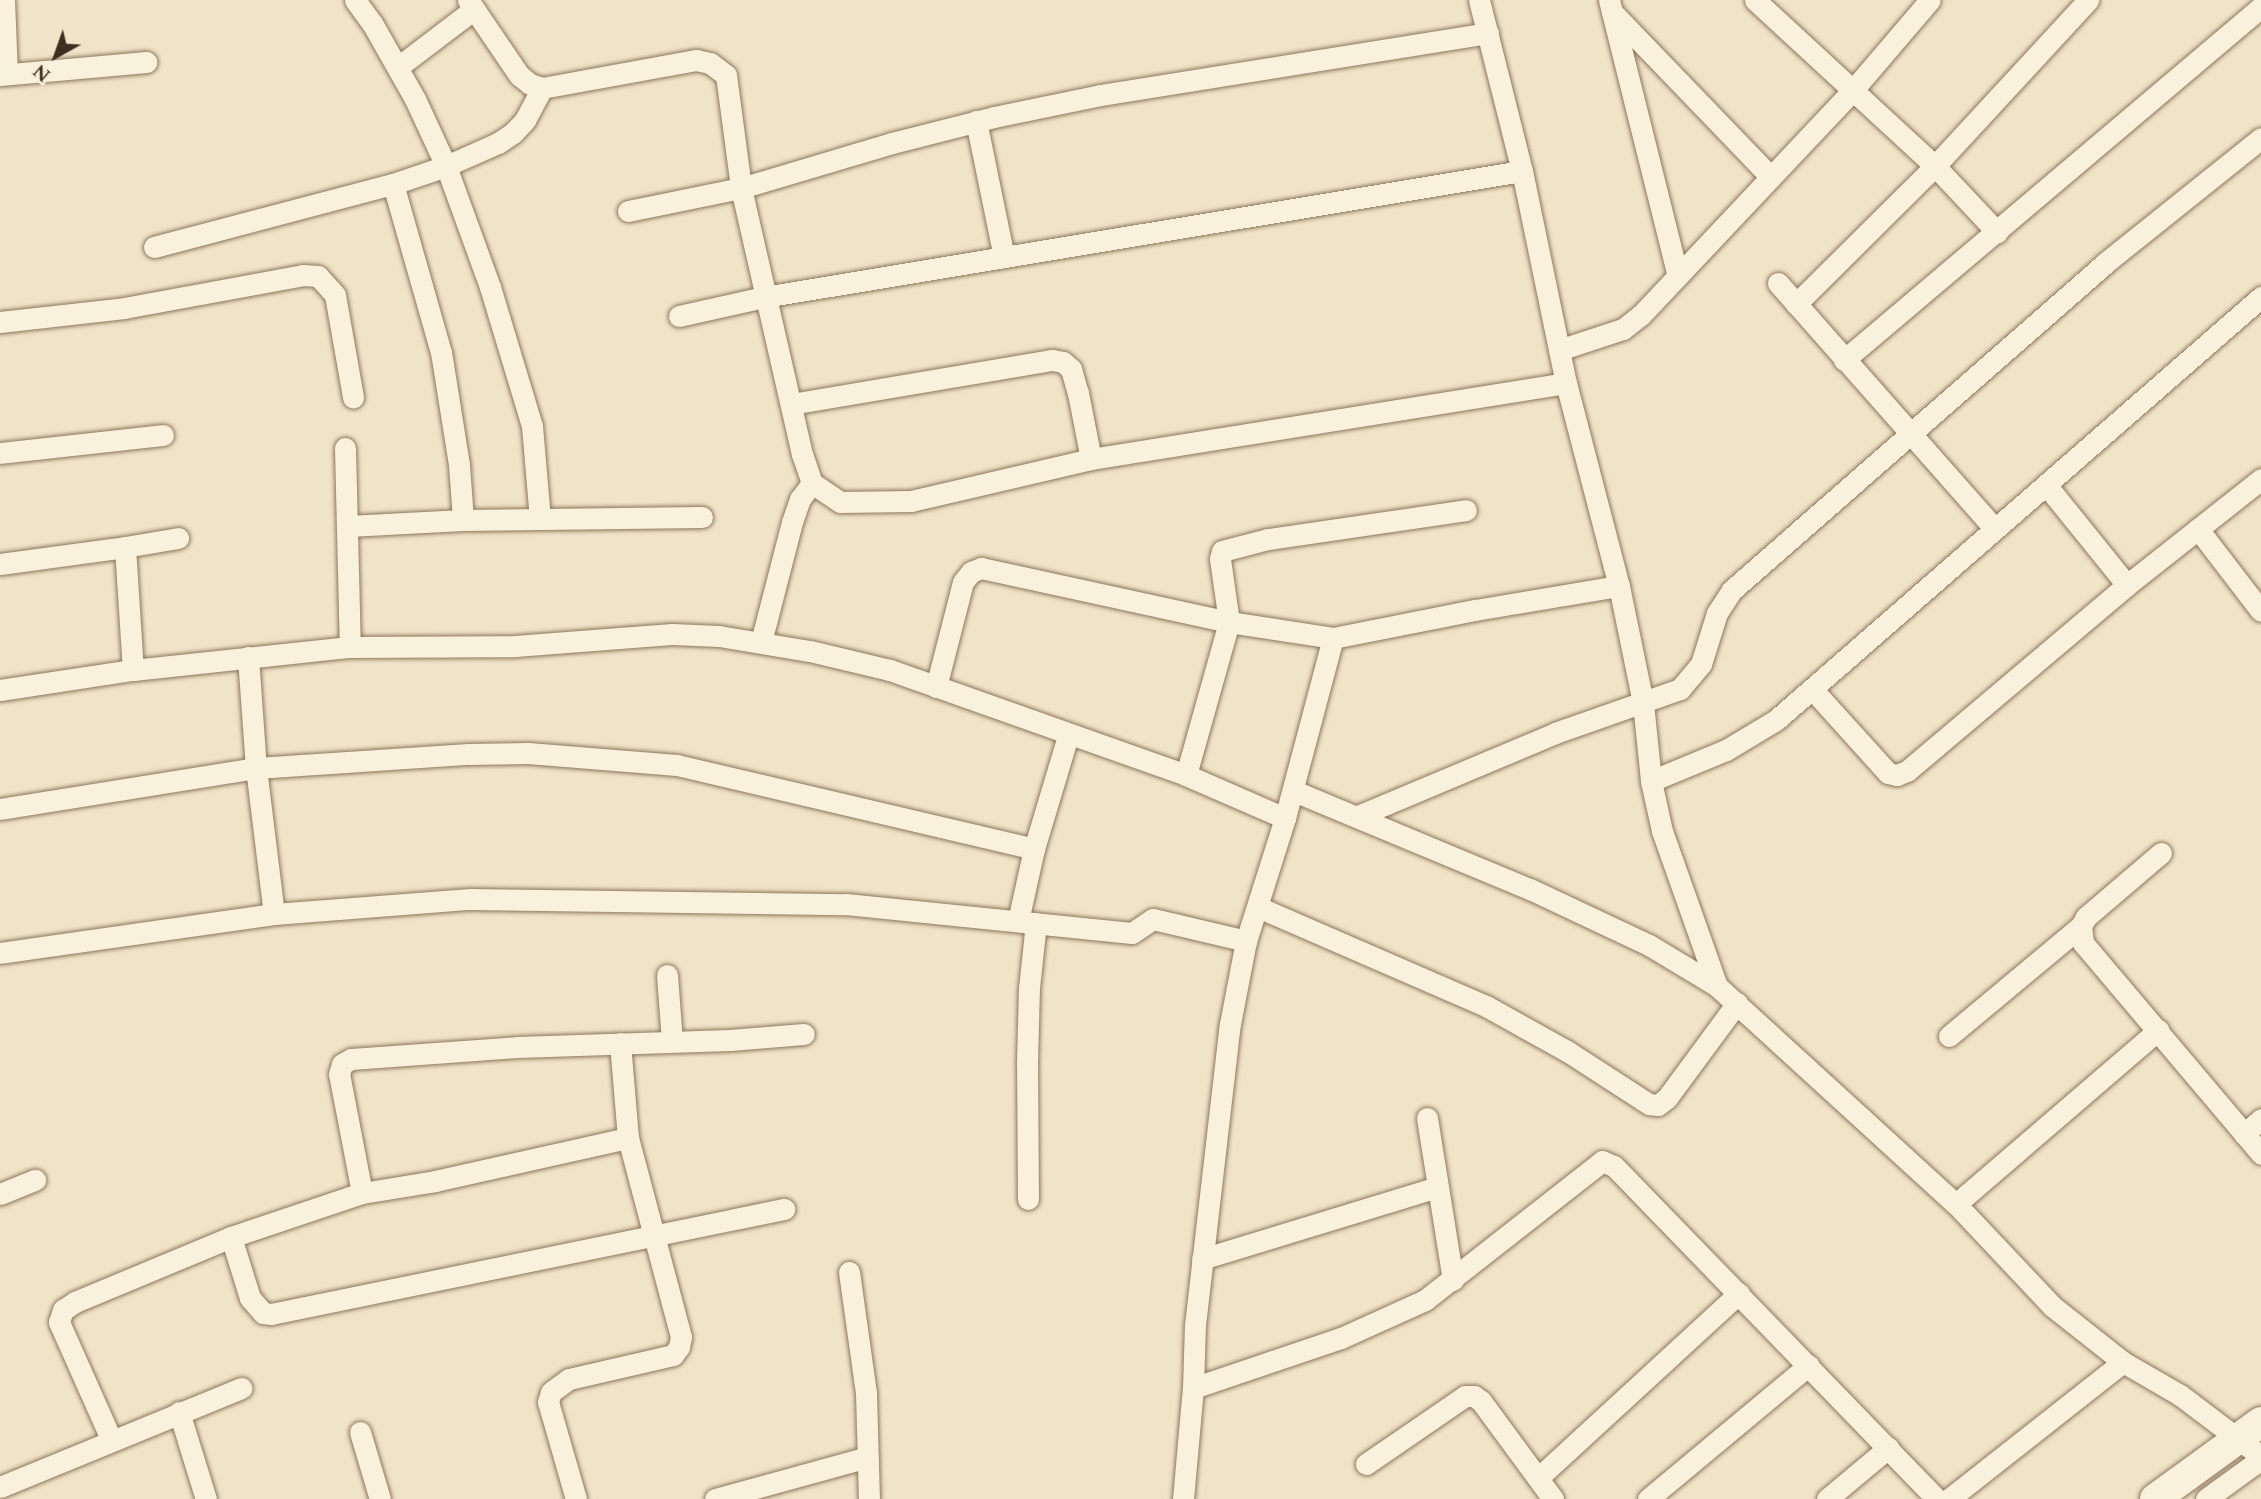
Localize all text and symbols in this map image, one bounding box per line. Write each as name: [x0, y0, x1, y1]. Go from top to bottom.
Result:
north arrow: [21, 21, 91, 91]
text: N: [27, 56, 57, 89]

